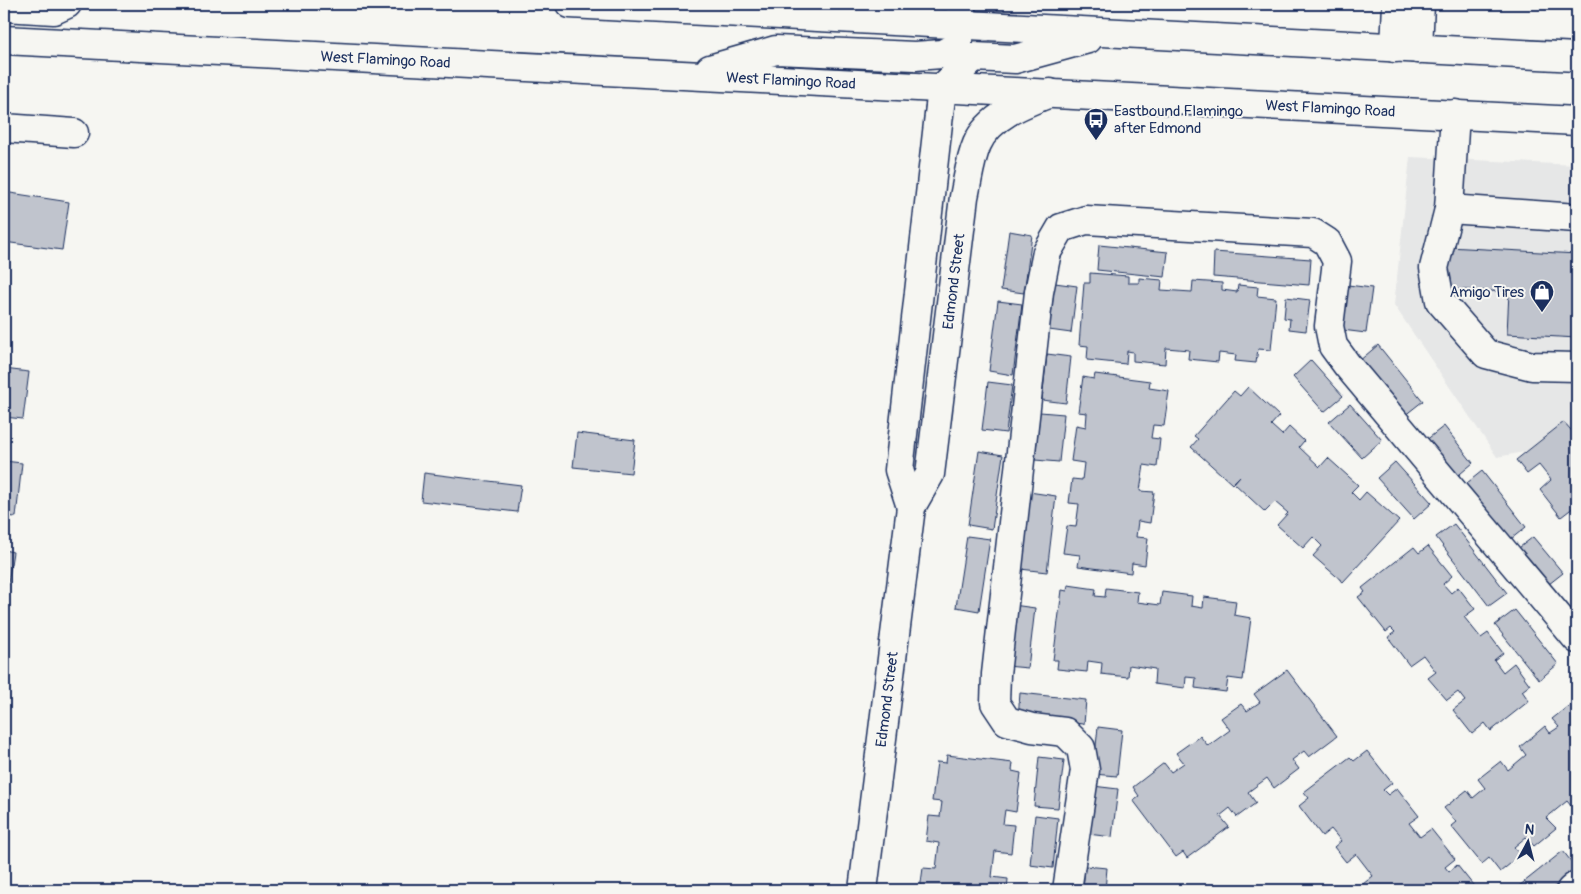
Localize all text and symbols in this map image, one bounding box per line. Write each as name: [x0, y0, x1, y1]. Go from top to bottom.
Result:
street label: West Flamingo Road: [320, 47, 451, 73]
street label: West Flamingo Road: [725, 68, 856, 94]
street label: West Flamingo Road: [1265, 96, 1396, 122]
place label: Eastbound Flamingo after Edmond: [1114, 102, 1243, 138]
bus stop icon: Eastbound Flamingo after Edmond: [1083, 107, 1109, 141]
street label: Edmond Street: [939, 232, 970, 331]
shop icon: Amigo Tires: [1529, 279, 1555, 313]
place label: Amigo Tires: [1450, 283, 1524, 302]
street label: Edmond Street: [872, 650, 903, 748]
north arrow: [1504, 816, 1554, 866]
text: N: [1524, 821, 1535, 839]

